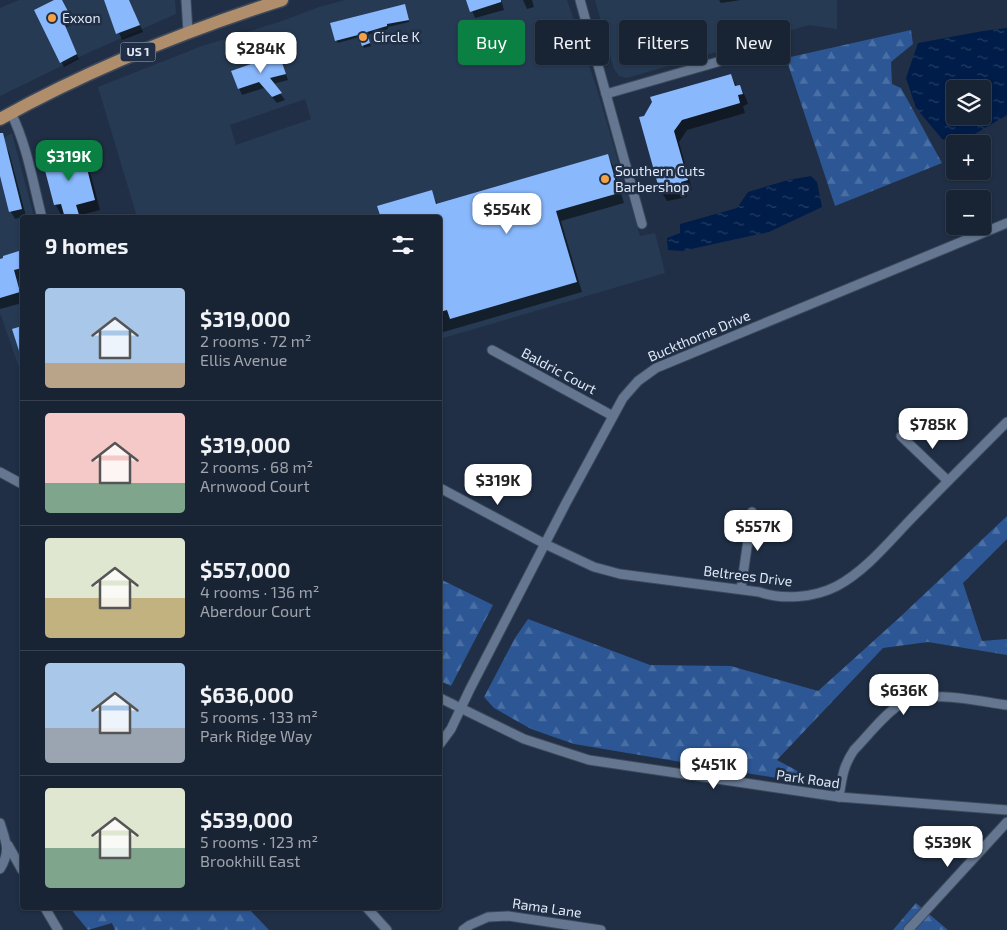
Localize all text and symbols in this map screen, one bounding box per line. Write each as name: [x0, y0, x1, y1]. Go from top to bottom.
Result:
place label: Exxon: [62, 9, 101, 26]
marker: Exxon: [46, 12, 58, 24]
chip: Buy: [458, 20, 525, 65]
chip: Rent: [535, 20, 609, 65]
chip: Filters: [619, 20, 707, 65]
chip: New: [717, 20, 790, 65]
place label: Circle K: [373, 28, 421, 45]
marker: Circle K: [357, 31, 369, 43]
pin: $284K: [226, 32, 296, 74]
text: $284K: [237, 38, 285, 57]
road number: US 1: [120, 42, 156, 62]
map controls: [946, 80, 991, 235]
button: layers: [946, 80, 991, 125]
button: +: [946, 135, 991, 180]
pin: $319K: [34, 140, 104, 182]
text: $319K: [47, 146, 91, 165]
place label: Southern Cuts Barbershop: [615, 162, 705, 195]
marker: Southern Cuts Barbershop: [599, 173, 611, 185]
button: −: [946, 190, 991, 235]
pin: $554K: [472, 192, 542, 235]
text: $554K: [483, 199, 531, 218]
icon: filters: [389, 231, 417, 259]
text: 9 homes: [45, 233, 128, 258]
text: $319,000: [200, 306, 290, 331]
street label: Buckthorne Drive: [645, 306, 753, 365]
icon: home: [85, 308, 145, 368]
text: 2 rooms · 72 m²: [200, 331, 311, 350]
street label: Baldric Court: [519, 344, 600, 397]
text: Ellis Avenue: [200, 350, 287, 369]
pin: $785K: [898, 408, 968, 450]
text: $785K: [910, 414, 956, 433]
text: $319,000: [200, 432, 290, 457]
icon: home: [85, 433, 145, 493]
text: 2 rooms · 68 m²: [200, 457, 313, 476]
pin: $319K: [463, 464, 533, 506]
text: $319K: [476, 470, 520, 489]
text: Arnwood Court: [200, 476, 310, 495]
pin: $557K: [723, 510, 793, 552]
text: $557K: [735, 516, 781, 535]
text: $557,000: [200, 557, 290, 582]
icon: home: [85, 558, 145, 618]
street label: Beltrees Drive: [703, 562, 794, 589]
text: 4 rooms · 136 m²: [200, 582, 319, 601]
text: Aberdour Court: [200, 601, 311, 620]
pin: $636K: [869, 674, 939, 716]
text: $636K: [880, 680, 928, 699]
text: $636,000: [200, 682, 294, 707]
icon: home: [85, 683, 145, 743]
text: 5 rooms · 133 m²: [200, 707, 318, 726]
text: Park Ridge Way: [200, 726, 312, 745]
pin: $451K: [679, 748, 749, 790]
text: $451K: [691, 754, 737, 773]
street label: Park Road: [775, 766, 841, 791]
text: $539,000: [200, 807, 293, 832]
icon: home: [85, 808, 145, 868]
pin: $539K: [913, 826, 983, 868]
text: 5 rooms · 123 m²: [200, 832, 318, 851]
text: $539K: [925, 832, 971, 851]
text: Brookhill East: [200, 851, 300, 870]
street label: Rama Lane: [511, 894, 583, 921]

